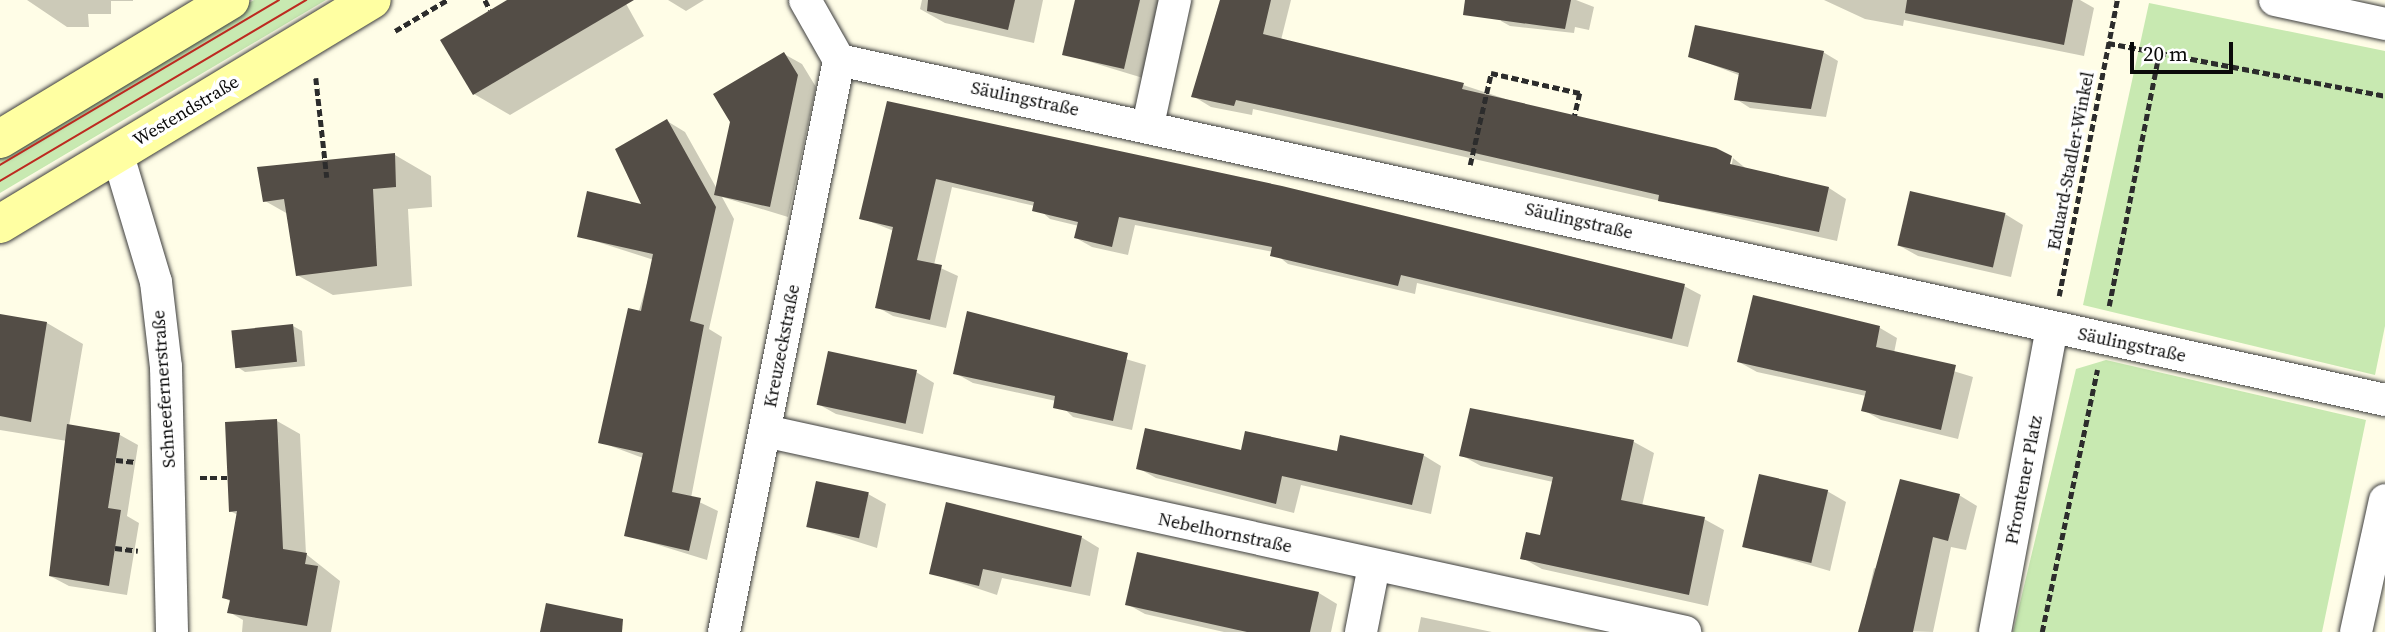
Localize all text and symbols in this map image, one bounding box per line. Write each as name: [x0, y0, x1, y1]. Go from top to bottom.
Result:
scale bar: [2133, 28, 2236, 72]
text: 20 m: [2143, 39, 2188, 68]
street label: Eduard-Stadler-Winkel: [2043, 70, 2099, 252]
street label: Westendstraße: [129, 71, 243, 151]
street label: Säulingstraße: [969, 77, 1081, 121]
street label: Säulingstraße: [1523, 198, 1635, 244]
street label: Kreuzeckstraße: [759, 283, 805, 409]
street label: Schneefernerstraße: [148, 309, 180, 469]
street label: Säulingstraße: [2076, 323, 2188, 367]
street label: Pfrontener Platz: [2001, 414, 2047, 546]
street label: Nebelhornstraße: [1156, 508, 1294, 558]

